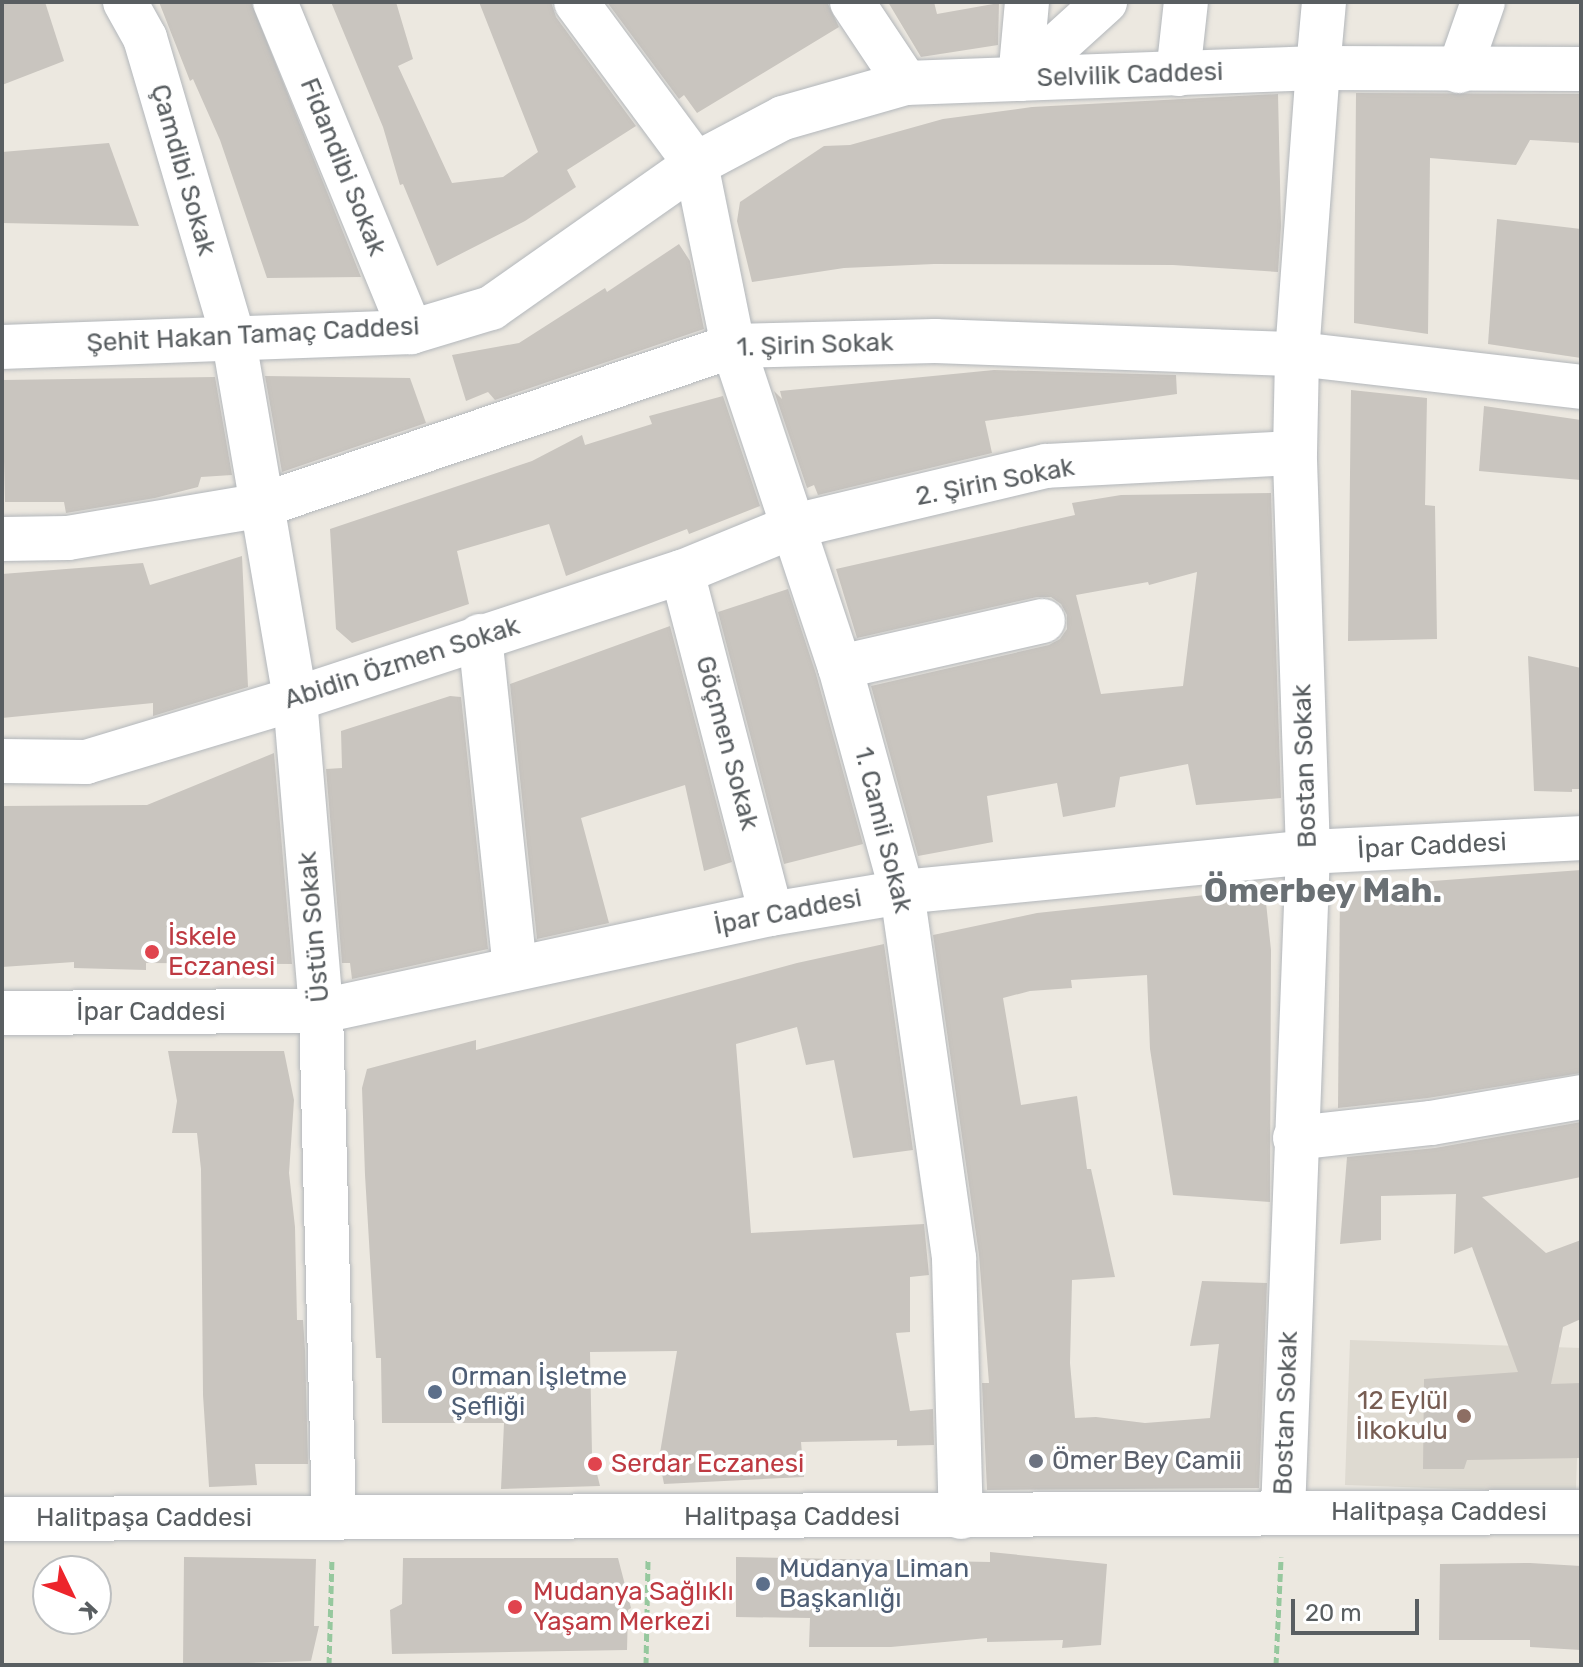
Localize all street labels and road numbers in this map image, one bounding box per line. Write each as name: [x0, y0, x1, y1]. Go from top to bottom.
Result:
street label: Selvilik Caddesi: [1036, 56, 1224, 94]
street label: Fidandibi Sokak: [293, 74, 393, 260]
street label: Çamdibi Sokak: [144, 81, 222, 259]
street label: Şehit Hakan Tamaç Caddesi: [85, 311, 421, 359]
street label: 1. Şirin Sokak: [736, 327, 894, 363]
street label: 2. Şirin Sokak: [913, 451, 1077, 513]
street label: Abidin Özmen Sokak: [280, 610, 524, 716]
street label: Göçmen Sokak: [689, 653, 765, 833]
street label: Bostan Sokak: [1287, 683, 1323, 849]
street label: 1. Camii Sokak: [847, 744, 919, 916]
street label: İpar Caddesi: [1356, 826, 1508, 866]
street label: Üstün Sokak: [292, 850, 336, 1004]
street label: İpar Caddesi: [711, 882, 865, 942]
street label: İpar Caddesi: [76, 996, 226, 1028]
street label: Bostan Sokak: [1268, 1330, 1304, 1496]
street label: Halitpaşa Caddesi: [1331, 1496, 1547, 1528]
street label: Halitpaşa Caddesi: [684, 1501, 900, 1533]
street label: Halitpaşa Caddesi: [36, 1502, 252, 1534]

